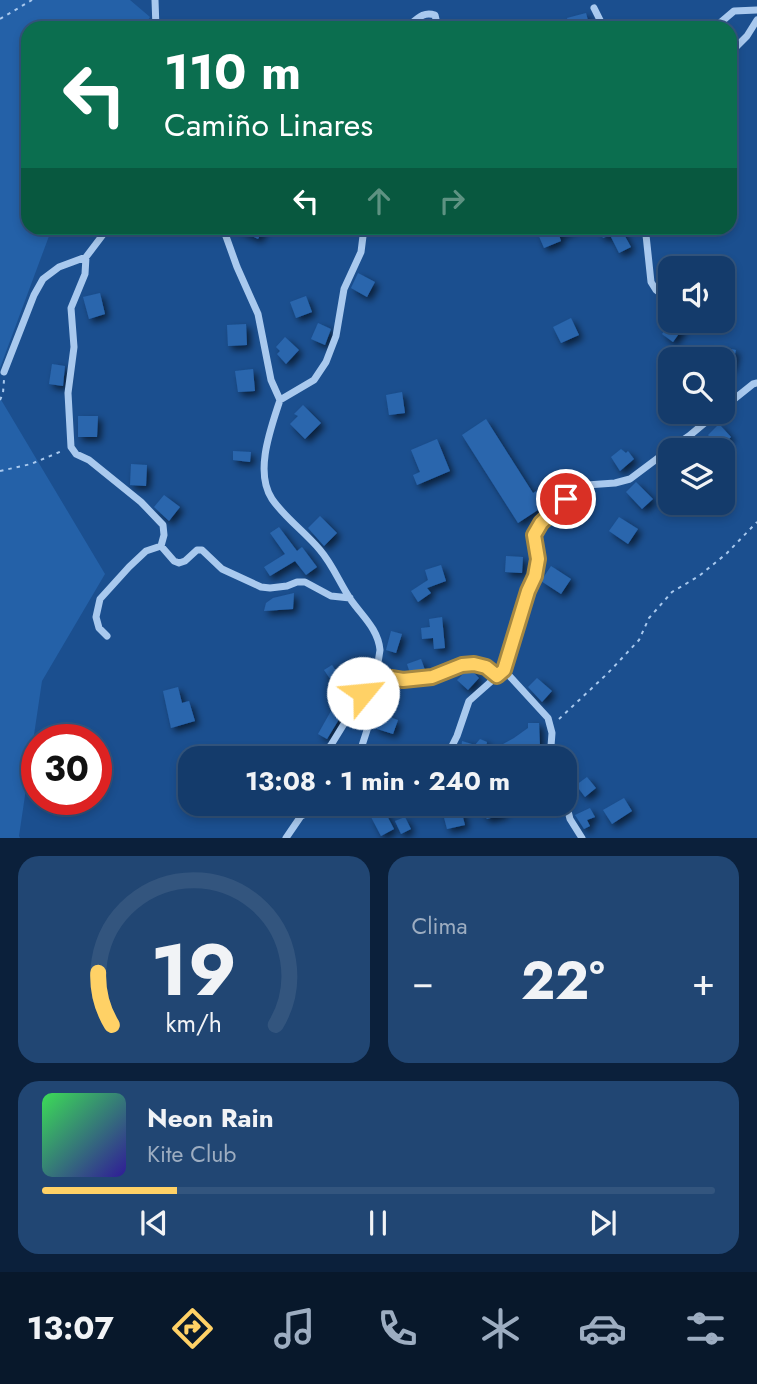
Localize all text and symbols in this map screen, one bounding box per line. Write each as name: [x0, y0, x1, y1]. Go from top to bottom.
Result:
text: 110 m: [164, 37, 301, 107]
icon: left: [49, 49, 140, 140]
text: Camiño Linares: [164, 102, 373, 148]
icon: left: [287, 182, 325, 220]
icon: ahead: [360, 182, 398, 220]
icon: right: [433, 182, 471, 220]
map controls: [658, 256, 735, 515]
button: sound: [658, 256, 735, 333]
button: search: [658, 347, 735, 424]
button: layers: [658, 438, 735, 515]
pin: [536, 469, 596, 529]
icon: arrive: [547, 480, 585, 518]
position arrow: [326, 656, 400, 730]
speed limit sign: 30: [21, 724, 112, 815]
text: 13:08 · 1 min · 240 m: [245, 762, 510, 800]
text: Clima: [412, 909, 468, 943]
text: 19: [151, 918, 237, 1023]
text: 22°: [521, 943, 605, 1019]
text: −: [412, 954, 434, 1009]
text: +: [692, 954, 715, 1009]
text: km/h: [165, 1005, 222, 1041]
text: Neon Rain: [147, 1099, 274, 1137]
text: Kite Club: [147, 1137, 236, 1171]
icon: previous: [135, 1204, 173, 1242]
icon: pause: [359, 1204, 397, 1242]
icon: next: [584, 1204, 622, 1242]
icon: directions: [168, 1304, 217, 1353]
icon: music: [270, 1304, 319, 1353]
icon: phone: [373, 1304, 422, 1353]
icon: climate: [476, 1304, 525, 1353]
icon: car: [578, 1304, 627, 1353]
icon: filters: [681, 1304, 730, 1353]
text: 13:07: [27, 1305, 114, 1351]

